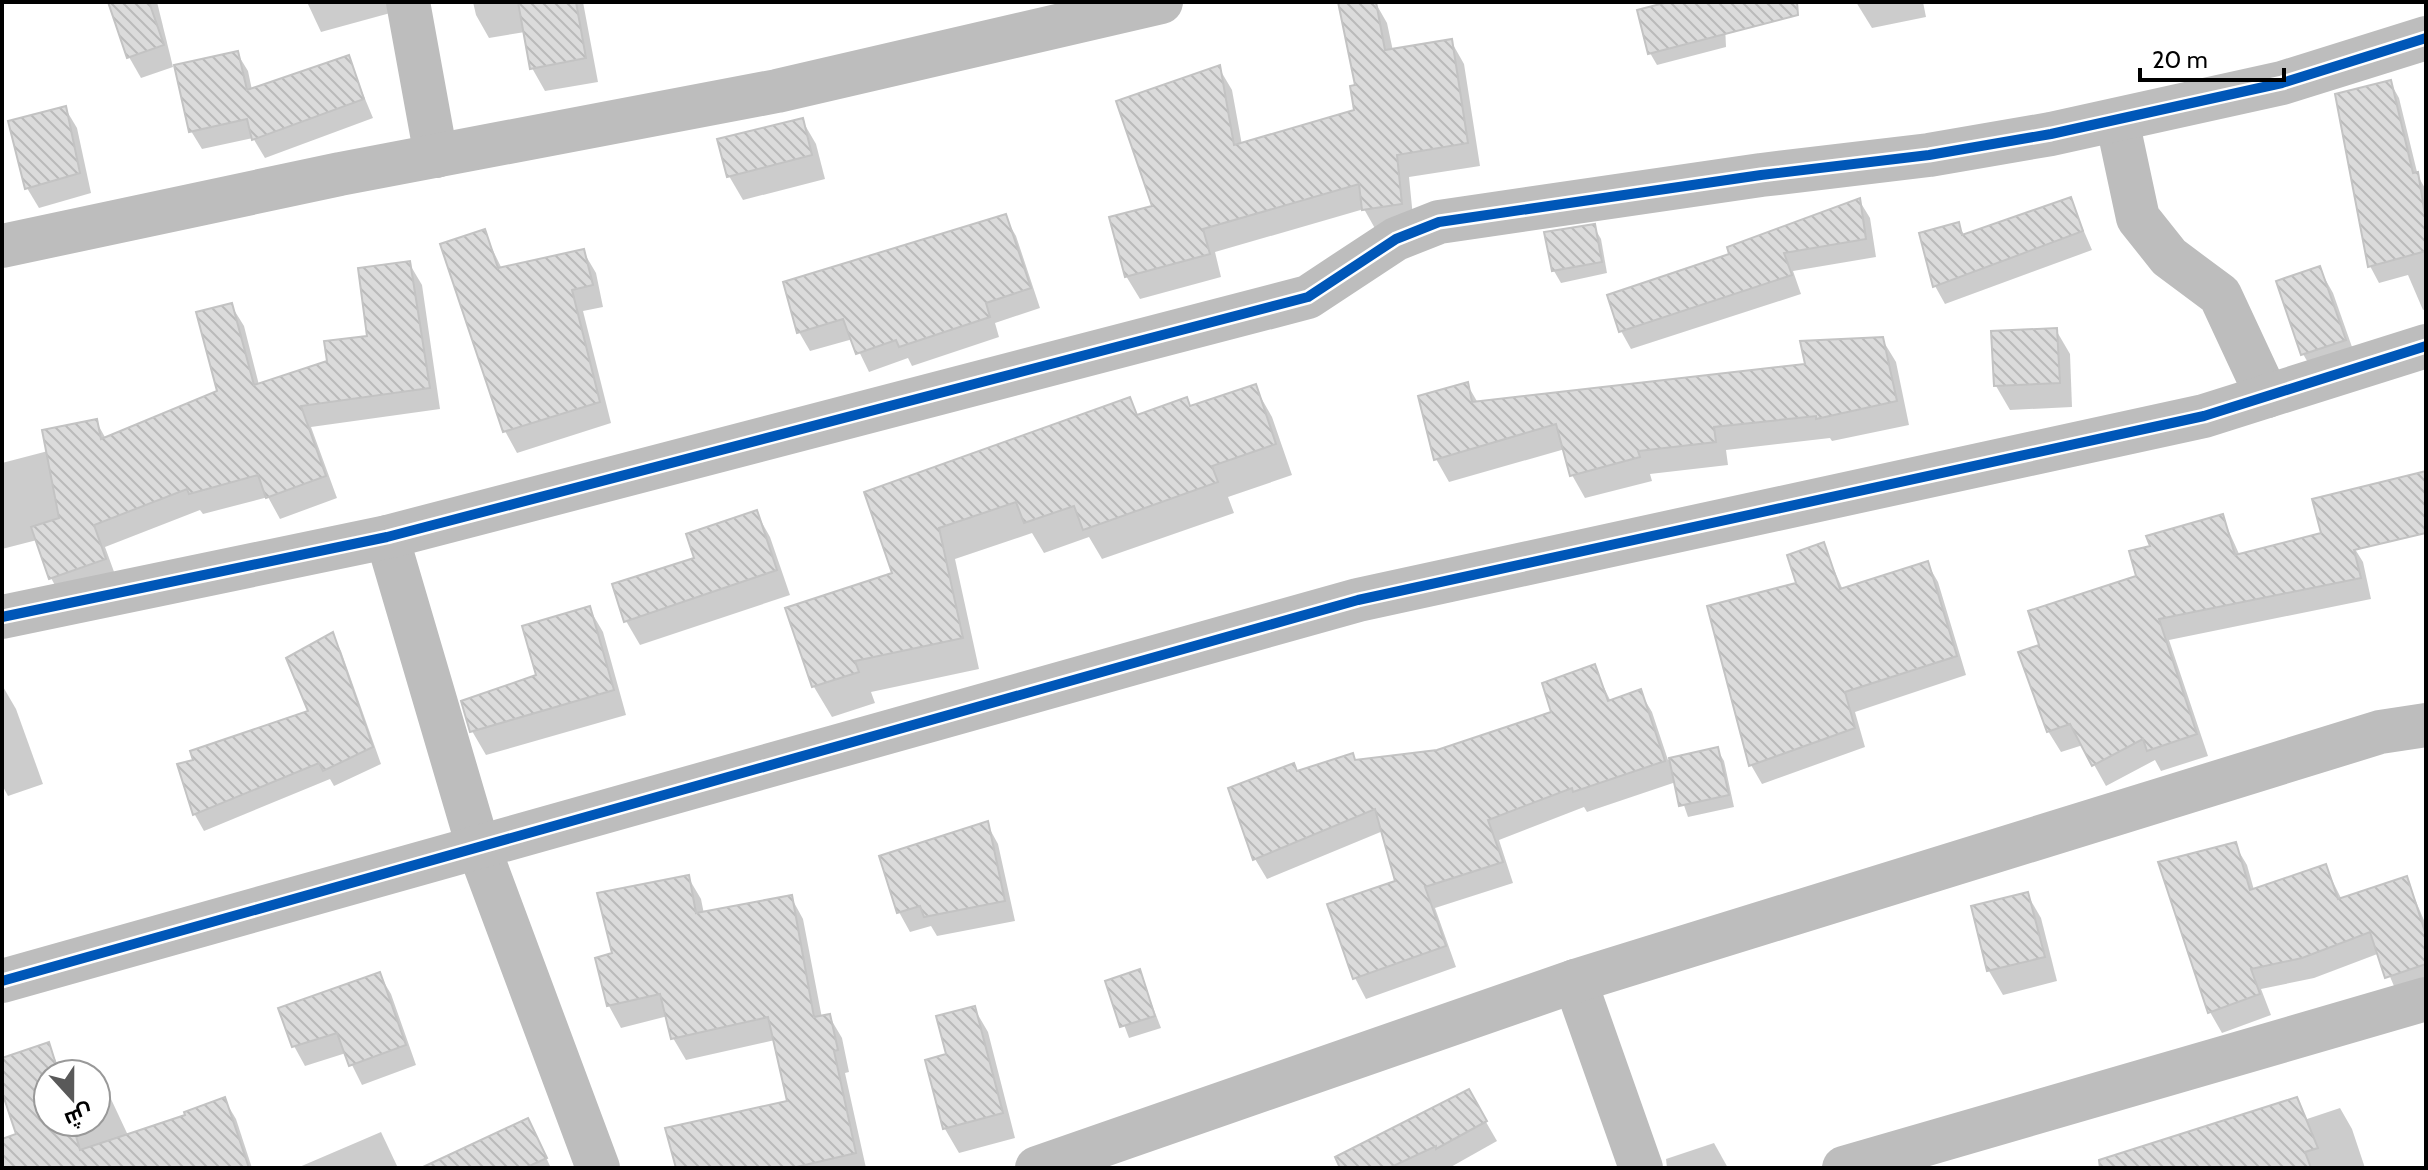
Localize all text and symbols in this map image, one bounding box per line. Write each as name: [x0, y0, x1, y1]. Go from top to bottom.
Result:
scale bar: [2140, 32, 2284, 82]
text: 20 m: [2152, 45, 2208, 74]
north arrow: [32, 1058, 112, 1138]
text: ش: [61, 1099, 97, 1134]

